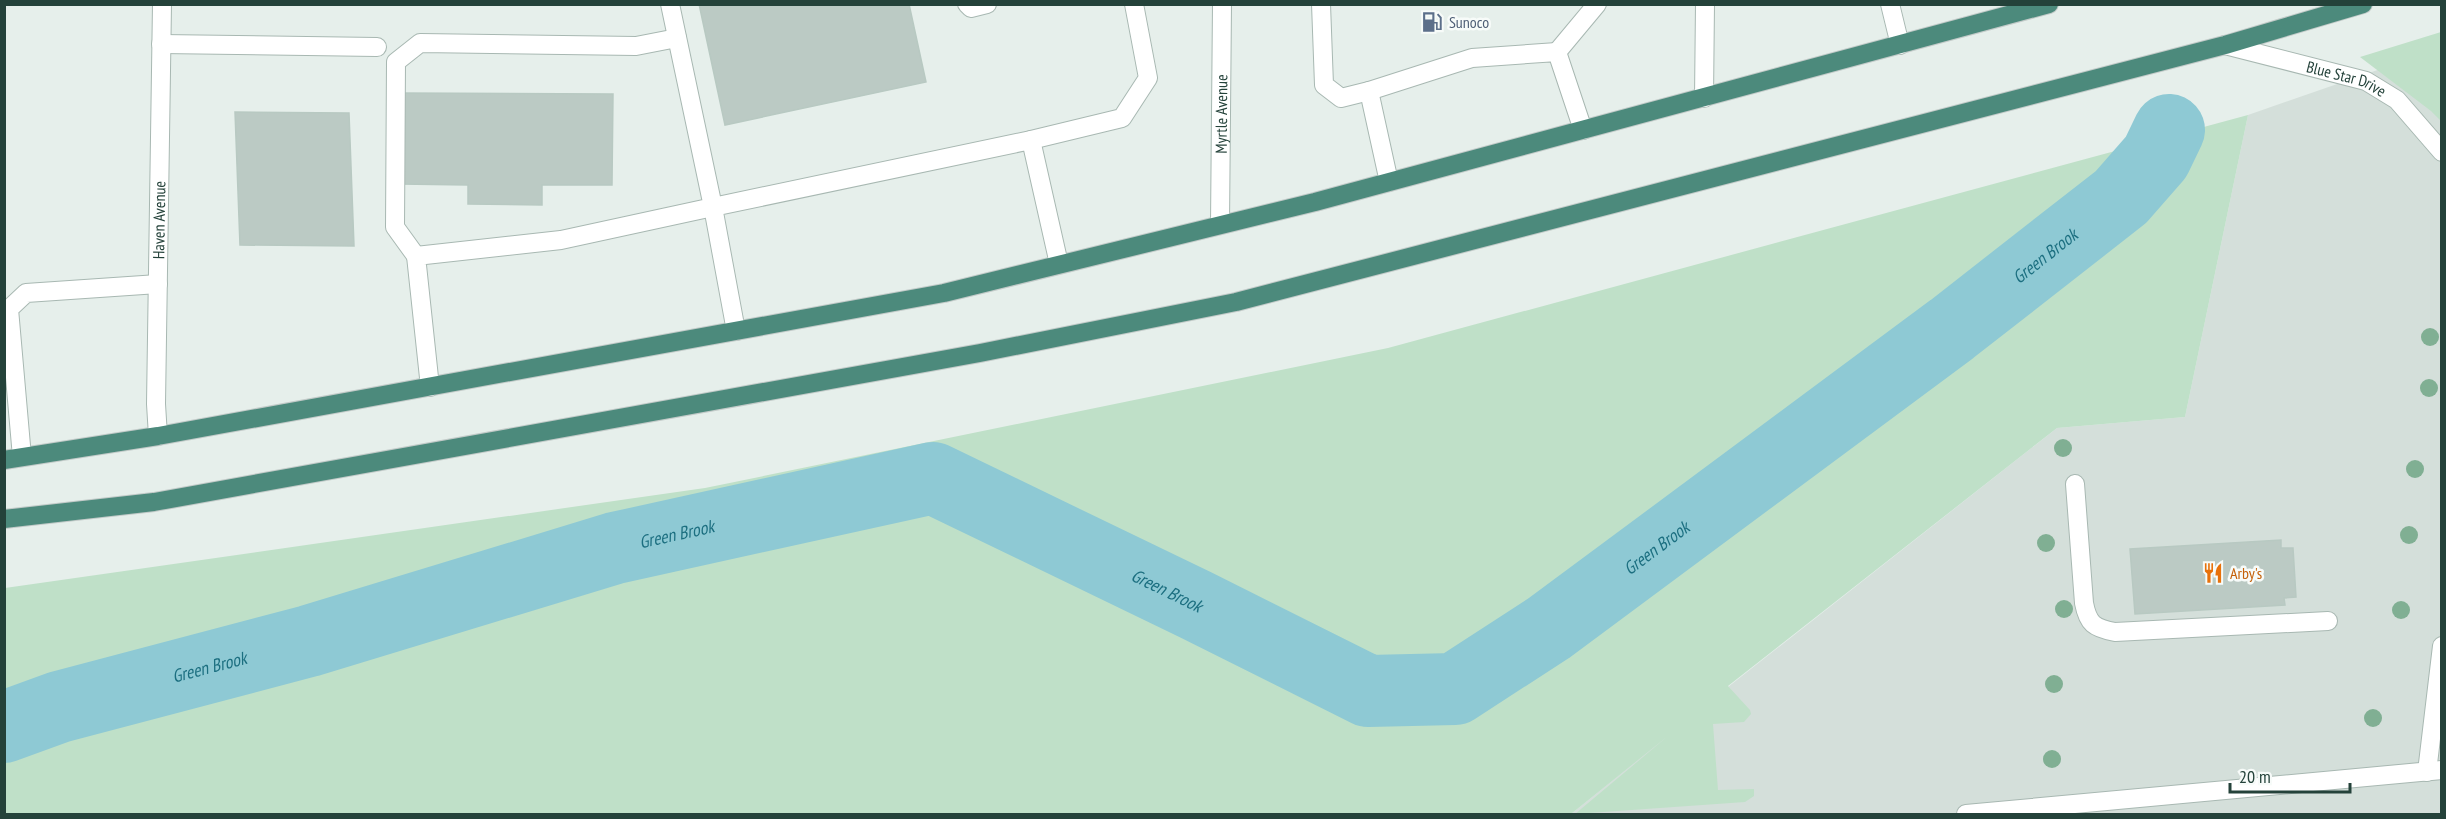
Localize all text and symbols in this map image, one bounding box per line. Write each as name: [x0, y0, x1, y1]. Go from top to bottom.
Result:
fuel station icon: Sunoco: [1420, 10, 1444, 34]
place label: Sunoco: [1449, 12, 1489, 32]
street label: Blue Star Drive: [2304, 56, 2390, 101]
street label: Myrtle Avenue: [1211, 74, 1231, 154]
street label: Haven Avenue: [148, 181, 169, 259]
water label: Green Brook: [2008, 222, 2084, 288]
water label: Green Brook: [637, 514, 718, 553]
water label: Green Brook: [1619, 515, 1695, 580]
restaurant icon: Arby's: [2201, 561, 2225, 585]
water label: Green Brook: [1128, 563, 1208, 618]
place label: Arby's: [2230, 563, 2262, 583]
water label: Green Brook: [169, 645, 251, 688]
scale bar: [2230, 756, 2350, 794]
text: 20 m: [2239, 765, 2271, 788]

